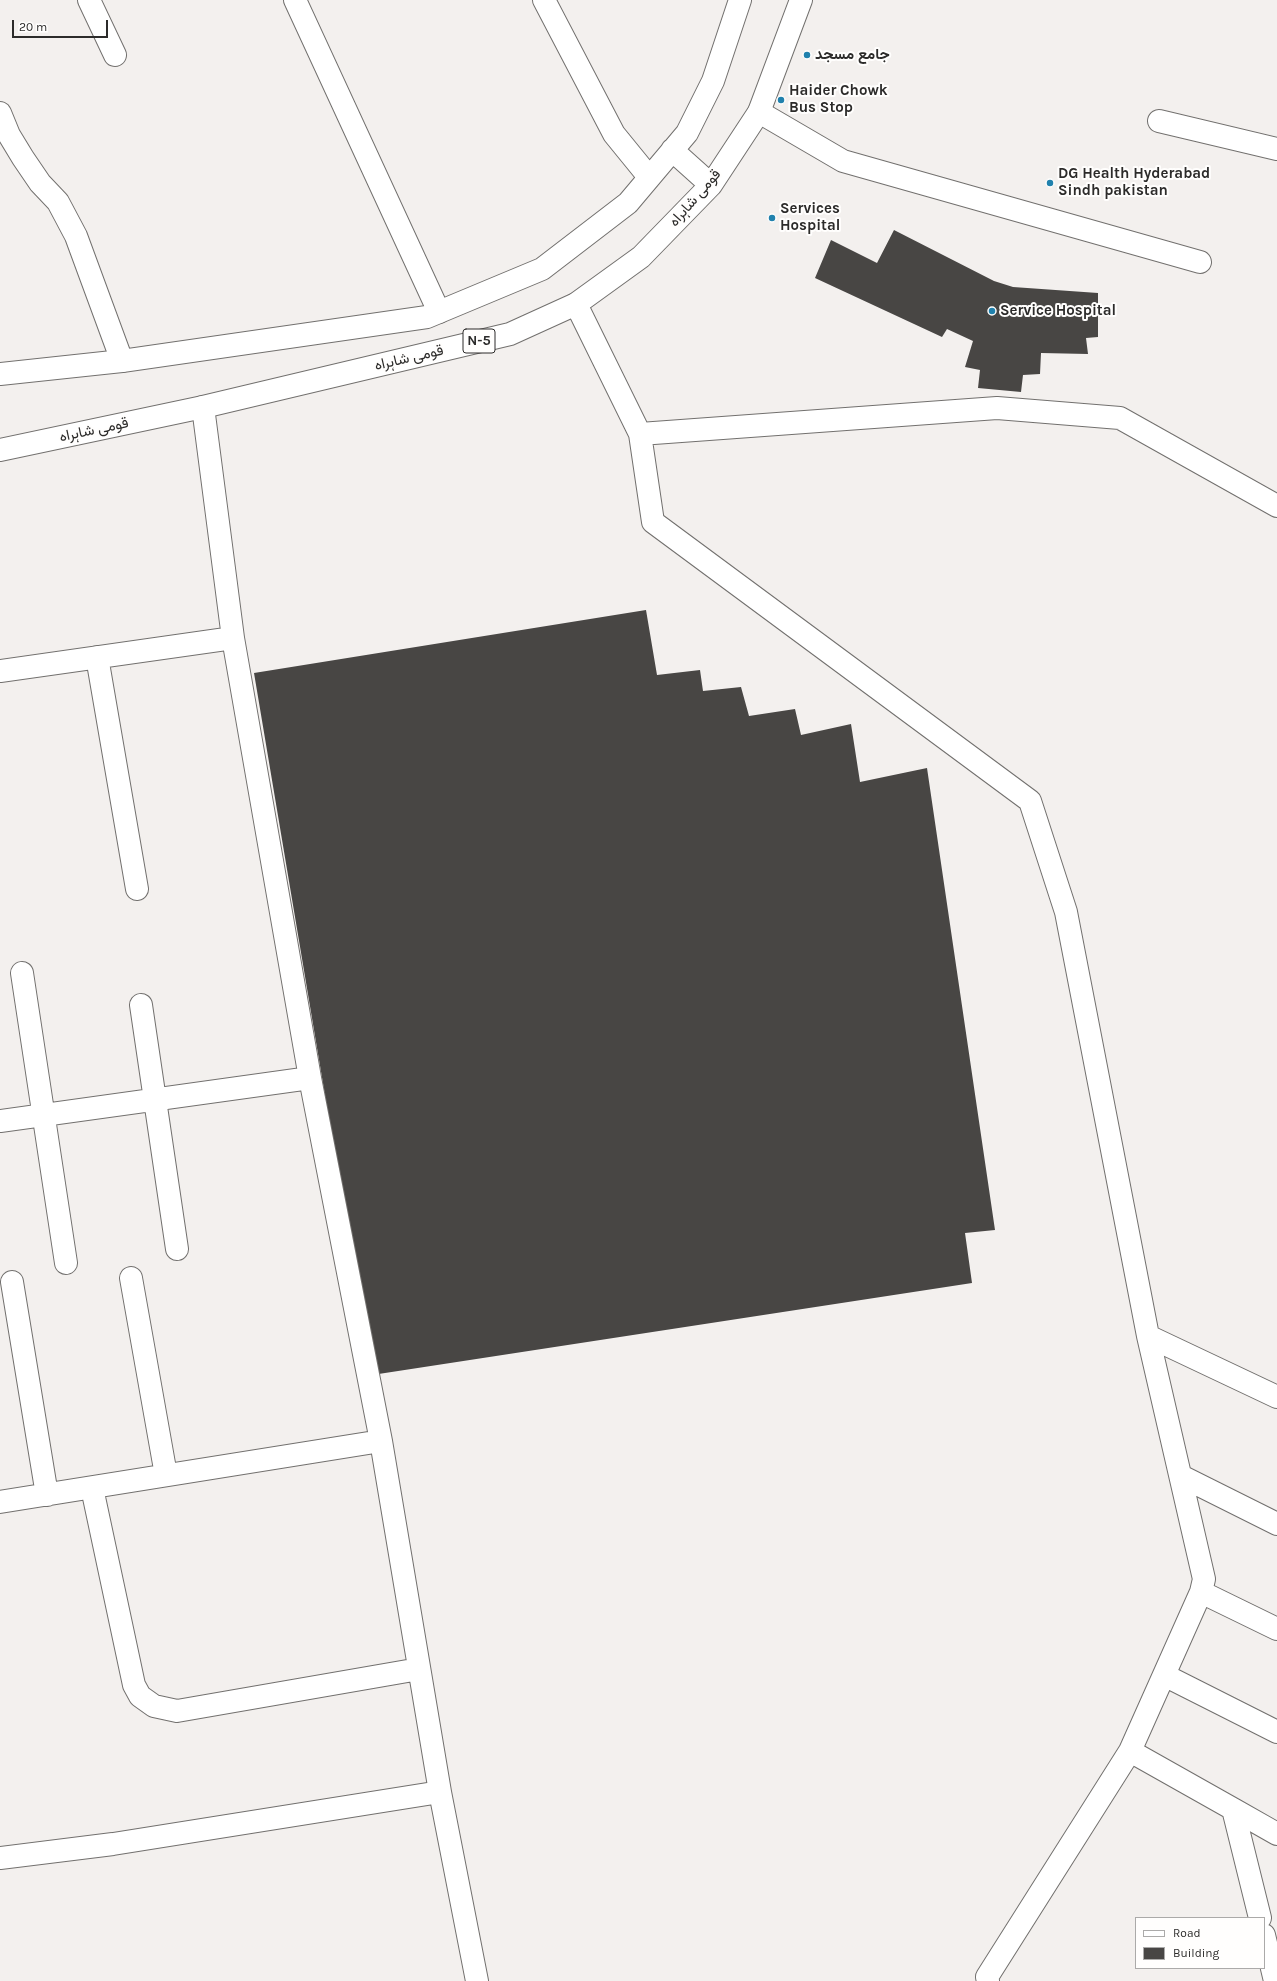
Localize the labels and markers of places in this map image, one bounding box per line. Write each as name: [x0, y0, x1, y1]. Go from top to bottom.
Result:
place label: جامع مسجد: [815, 46, 890, 64]
marker: جامع مسجد: [802, 50, 812, 60]
place label: Haider Chowk Bus Stop: [789, 82, 888, 117]
marker: Haider Chowk Bus Stop: [776, 95, 786, 105]
place label: DG Health Hyderabad Sindh pakistan: [1058, 165, 1210, 200]
marker: DG Health Hyderabad Sindh pakistan: [1045, 178, 1055, 188]
place label: Services Hospital: [780, 200, 840, 235]
marker: Services Hospital: [767, 213, 777, 223]
place label: Service Hospital: [1000, 302, 1116, 320]
marker: Service Hospital: [987, 306, 997, 316]

